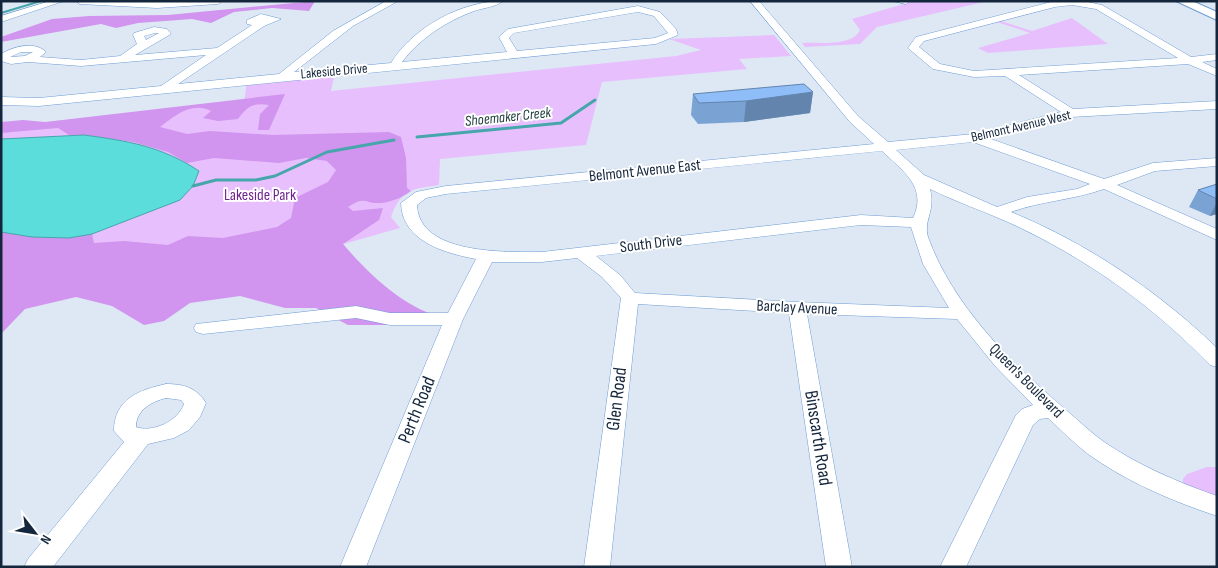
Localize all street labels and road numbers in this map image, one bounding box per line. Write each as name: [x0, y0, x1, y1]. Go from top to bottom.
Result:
street label: Lakeside Drive: [300, 60, 368, 82]
street label: Belmont Avenue West: [969, 106, 1073, 146]
street label: Belmont Avenue East: [588, 156, 702, 186]
street label: South Drive: [619, 231, 683, 257]
street label: Barclay Avenue: [756, 296, 838, 320]
street label: Queen's Boulevard: [985, 340, 1067, 422]
street label: Glen Road: [602, 366, 632, 432]
street label: Perth Road: [393, 373, 441, 447]
street label: Binscarth Road: [799, 389, 837, 487]

